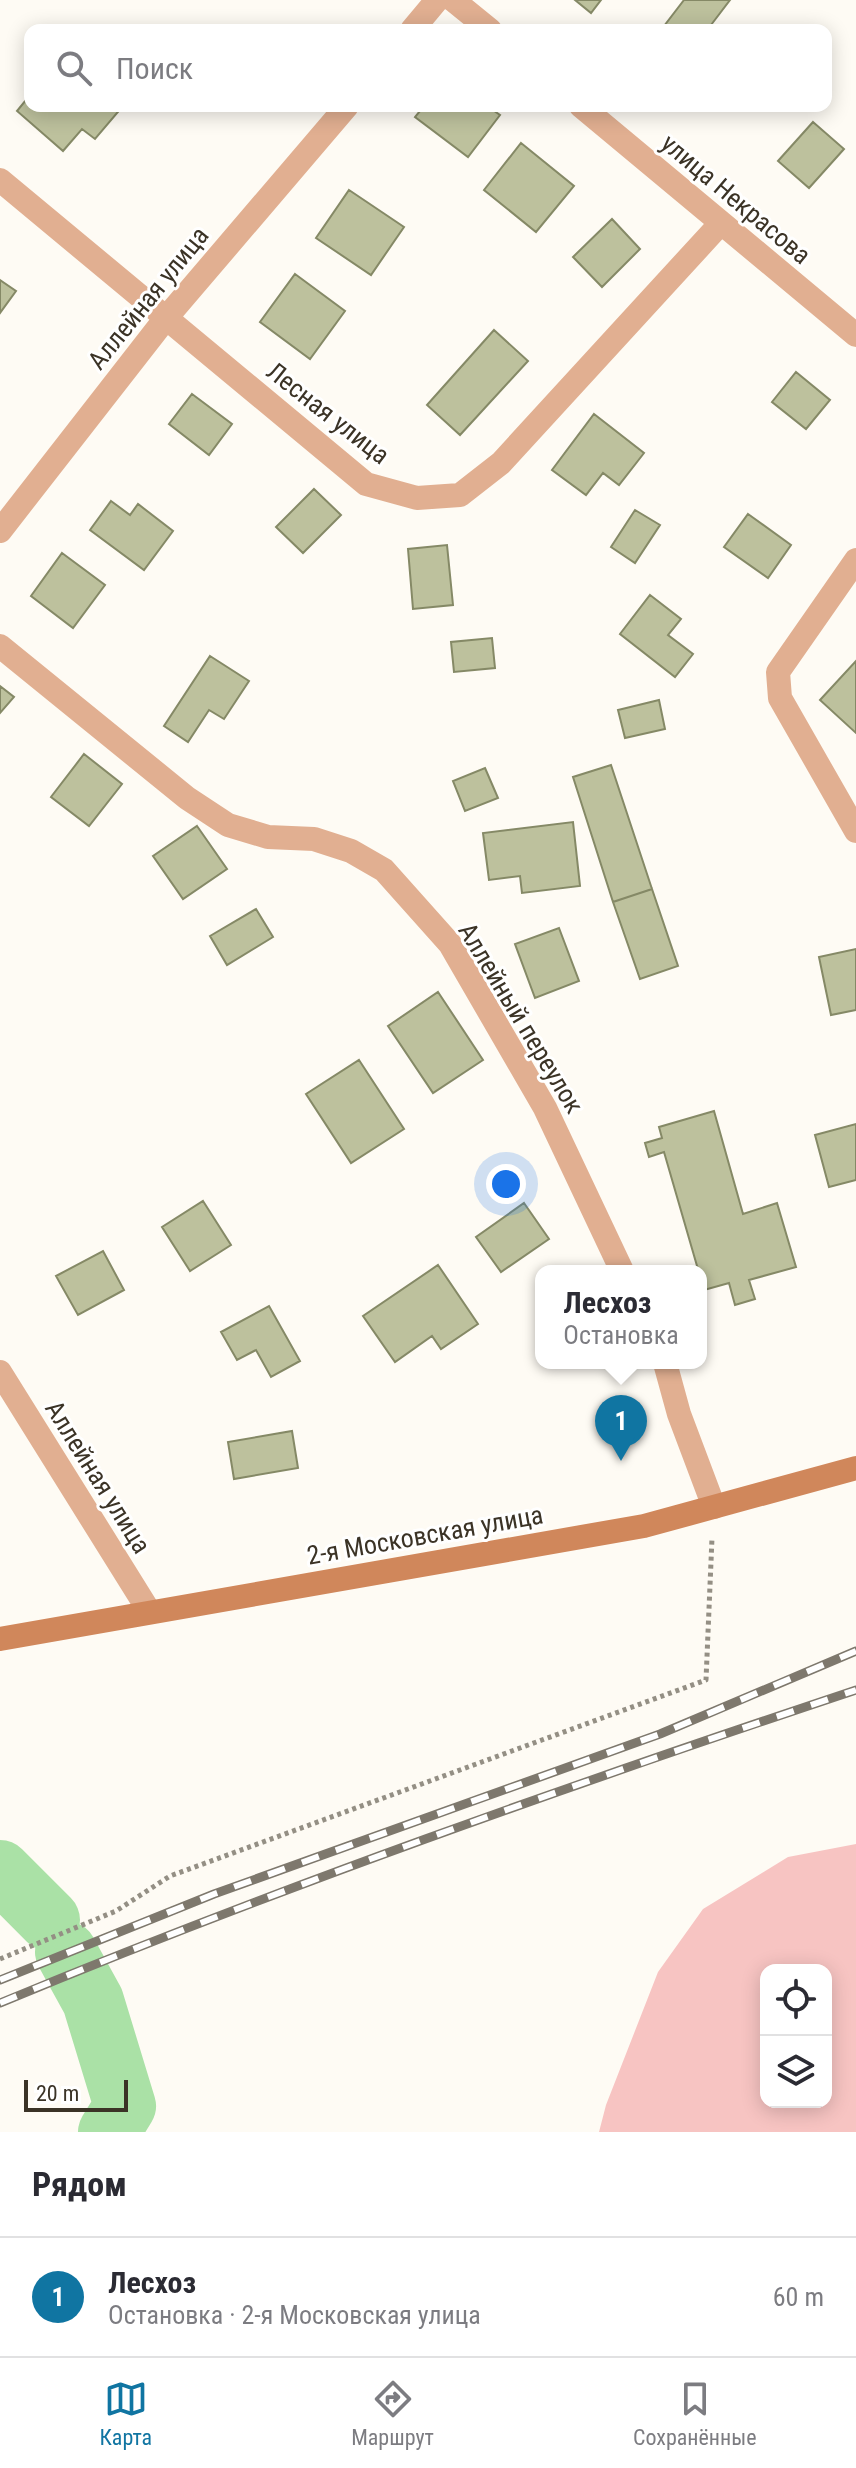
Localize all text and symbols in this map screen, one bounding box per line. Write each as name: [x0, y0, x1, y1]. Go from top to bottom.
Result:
search box: [24, 24, 832, 112]
icon: search: [52, 46, 96, 90]
text: Поиск: [116, 51, 193, 86]
street label: улица Некрасова: [655, 128, 817, 270]
street label: Аллейная улица: [82, 221, 214, 375]
street label: Лесная улица: [261, 356, 395, 470]
street label: Аллейный переулок: [452, 917, 590, 1119]
your location: [486, 1164, 526, 1204]
popup: [535, 1265, 707, 1369]
text: Лесхоз: [563, 1285, 651, 1320]
text: Остановка: [563, 1320, 679, 1350]
street label: Аллейная улица: [39, 1395, 157, 1559]
pin: 1: [595, 1395, 647, 1461]
street label: 2-я Московская улица: [305, 1499, 545, 1571]
map controls: [760, 1964, 832, 2108]
button: locate: [760, 1964, 832, 2036]
button: layers: [760, 2036, 832, 2108]
scale bar: [24, 2076, 128, 2112]
text: 20 m: [36, 2081, 79, 2106]
text: Рядом: [32, 2164, 127, 2204]
text: Лесхоз: [108, 2265, 196, 2300]
text: 1: [51, 2282, 65, 2312]
text: 60 m: [773, 2282, 824, 2312]
text: Остановка · 2-я Московская улица: [108, 2300, 481, 2330]
tab: Карта: [100, 2377, 152, 2450]
tab: Маршрут: [351, 2377, 434, 2450]
tab: Сохранённые: [633, 2377, 756, 2450]

